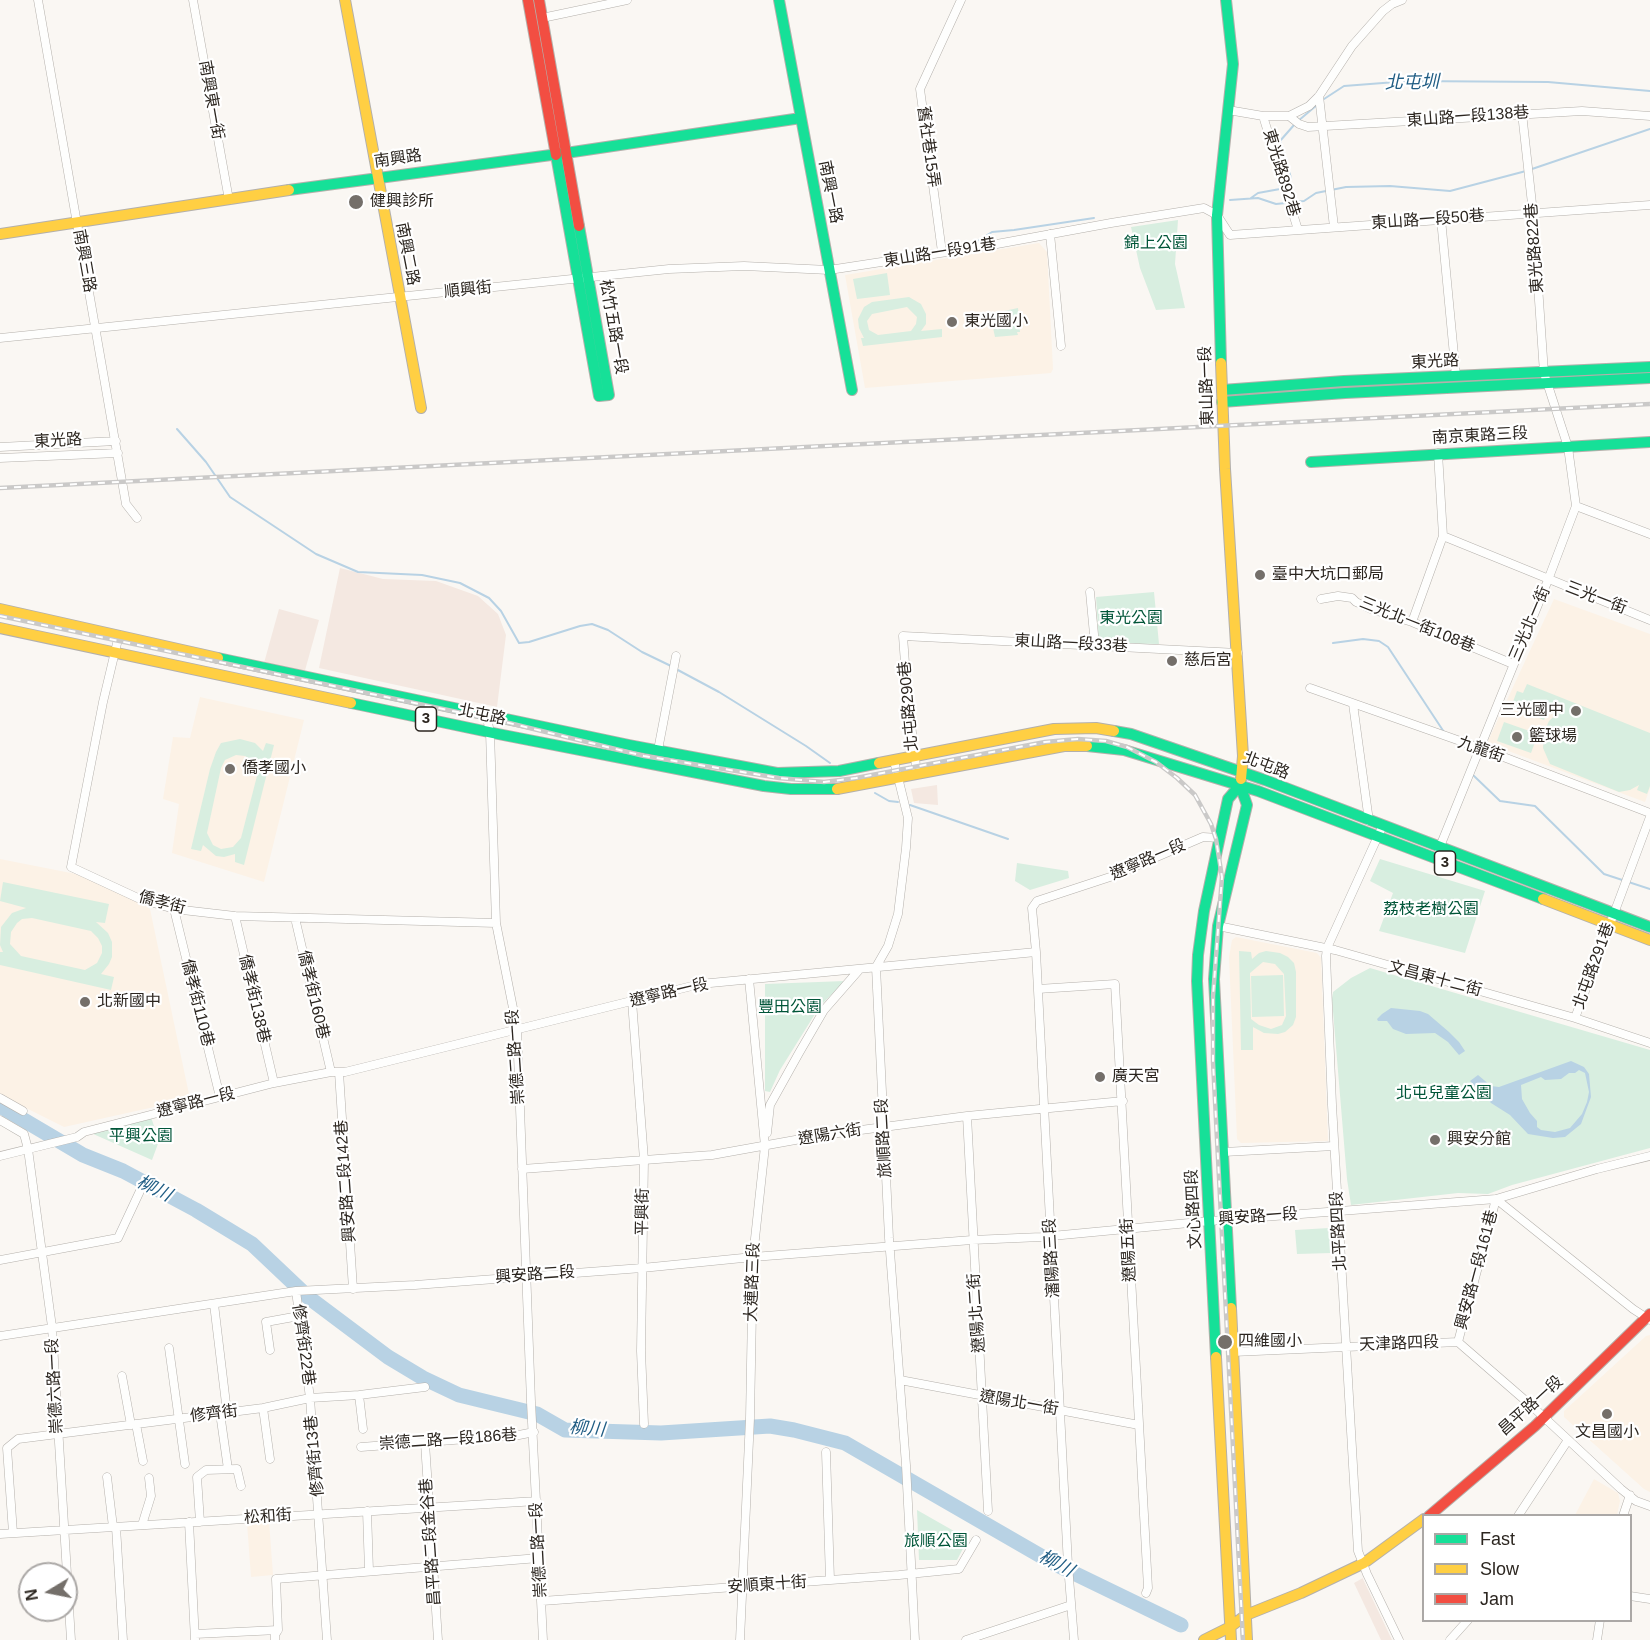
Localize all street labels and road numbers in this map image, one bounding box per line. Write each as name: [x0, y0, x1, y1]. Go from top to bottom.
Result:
street label: 南興東一街: [195, 59, 227, 141]
street label: 東山路一段138巷: [1406, 103, 1530, 131]
street label: 舊社巷15弄: [913, 105, 943, 189]
street label: 東光路892巷: [1259, 127, 1303, 219]
street label: 南興路: [373, 146, 423, 172]
street label: 南興一路: [814, 159, 846, 225]
street label: 東光路822巷: [1522, 202, 1548, 294]
street label: 東山路一段50巷: [1371, 206, 1485, 234]
street label: 南興二路: [391, 221, 423, 287]
street label: 南興三路: [69, 228, 99, 294]
street label: 東山路一段91巷: [882, 235, 998, 271]
street label: 順興街: [443, 278, 493, 302]
street label: 松竹五路一段: [595, 278, 631, 376]
street label: 東山路一段: [1196, 346, 1218, 426]
street label: 東光路: [1411, 351, 1459, 373]
street label: 南京東路三段: [1432, 424, 1528, 448]
street label: 東光路: [34, 430, 82, 452]
street label: 三光一街: [1563, 578, 1629, 618]
street label: 三光北一街: [1506, 583, 1554, 665]
street label: 三光北一街108巷: [1357, 593, 1477, 657]
street label: 東山路一段33巷: [1014, 631, 1128, 657]
street label: 北屯路290巷: [895, 660, 923, 752]
street label: 北屯路: [457, 701, 507, 729]
road number: 3: [416, 707, 436, 731]
street label: 九龍街: [1455, 733, 1507, 767]
street label: 北屯路: [1240, 748, 1292, 784]
street label: 遼寧路一段: [1107, 836, 1189, 884]
road number: 3: [1434, 851, 1456, 875]
street label: 僑孝街: [136, 888, 188, 918]
street label: 北屯路291巷: [1569, 920, 1619, 1012]
street label: 僑孝街160巷: [293, 949, 333, 1041]
street label: 僑孝街138巷: [234, 953, 274, 1045]
street label: 僑孝街110巷: [177, 957, 217, 1049]
street label: 文昌東十二街: [1386, 957, 1484, 1001]
street label: 遼寧路一段: [628, 975, 710, 1011]
street label: 崇德二路一段: [503, 1008, 529, 1106]
street label: 遼寧路一段: [155, 1084, 237, 1122]
street label: 旅順路二段: [872, 1098, 896, 1178]
street label: 興安路二段142巷: [332, 1119, 360, 1243]
street label: 遼陽六街: [797, 1121, 863, 1149]
street label: 文心路四段: [1182, 1169, 1206, 1249]
street label: 平興街: [633, 1188, 653, 1236]
street label: 北平路四段: [1327, 1191, 1351, 1271]
street label: 興安路一段: [1217, 1205, 1299, 1229]
street label: 興安路一段161巷: [1452, 1208, 1502, 1332]
street label: 瀋陽路三段: [1040, 1218, 1064, 1298]
street label: 遼陽五街: [1118, 1218, 1140, 1282]
street label: 大連路三段: [742, 1242, 764, 1322]
street label: 興安路二段: [494, 1263, 576, 1287]
street label: 遼陽北二街: [965, 1272, 989, 1354]
street label: 修齊街22巷: [288, 1303, 318, 1387]
street label: 天津路四段: [1359, 1333, 1439, 1355]
street label: 崇德六路一段: [43, 1338, 67, 1434]
street label: 昌平路一段: [1495, 1372, 1567, 1440]
street label: 遼陽北一街: [978, 1387, 1060, 1419]
street label: 修齊街: [189, 1402, 239, 1426]
street label: 修齊街13巷: [302, 1414, 328, 1498]
street label: 崇德二路一段186巷: [378, 1426, 518, 1454]
street label: 昌平路二段金谷巷: [417, 1477, 445, 1607]
street label: 崇德二路一段: [527, 1502, 551, 1598]
street label: 松和街: [243, 1506, 293, 1528]
street label: 安順東十街: [726, 1573, 808, 1597]

